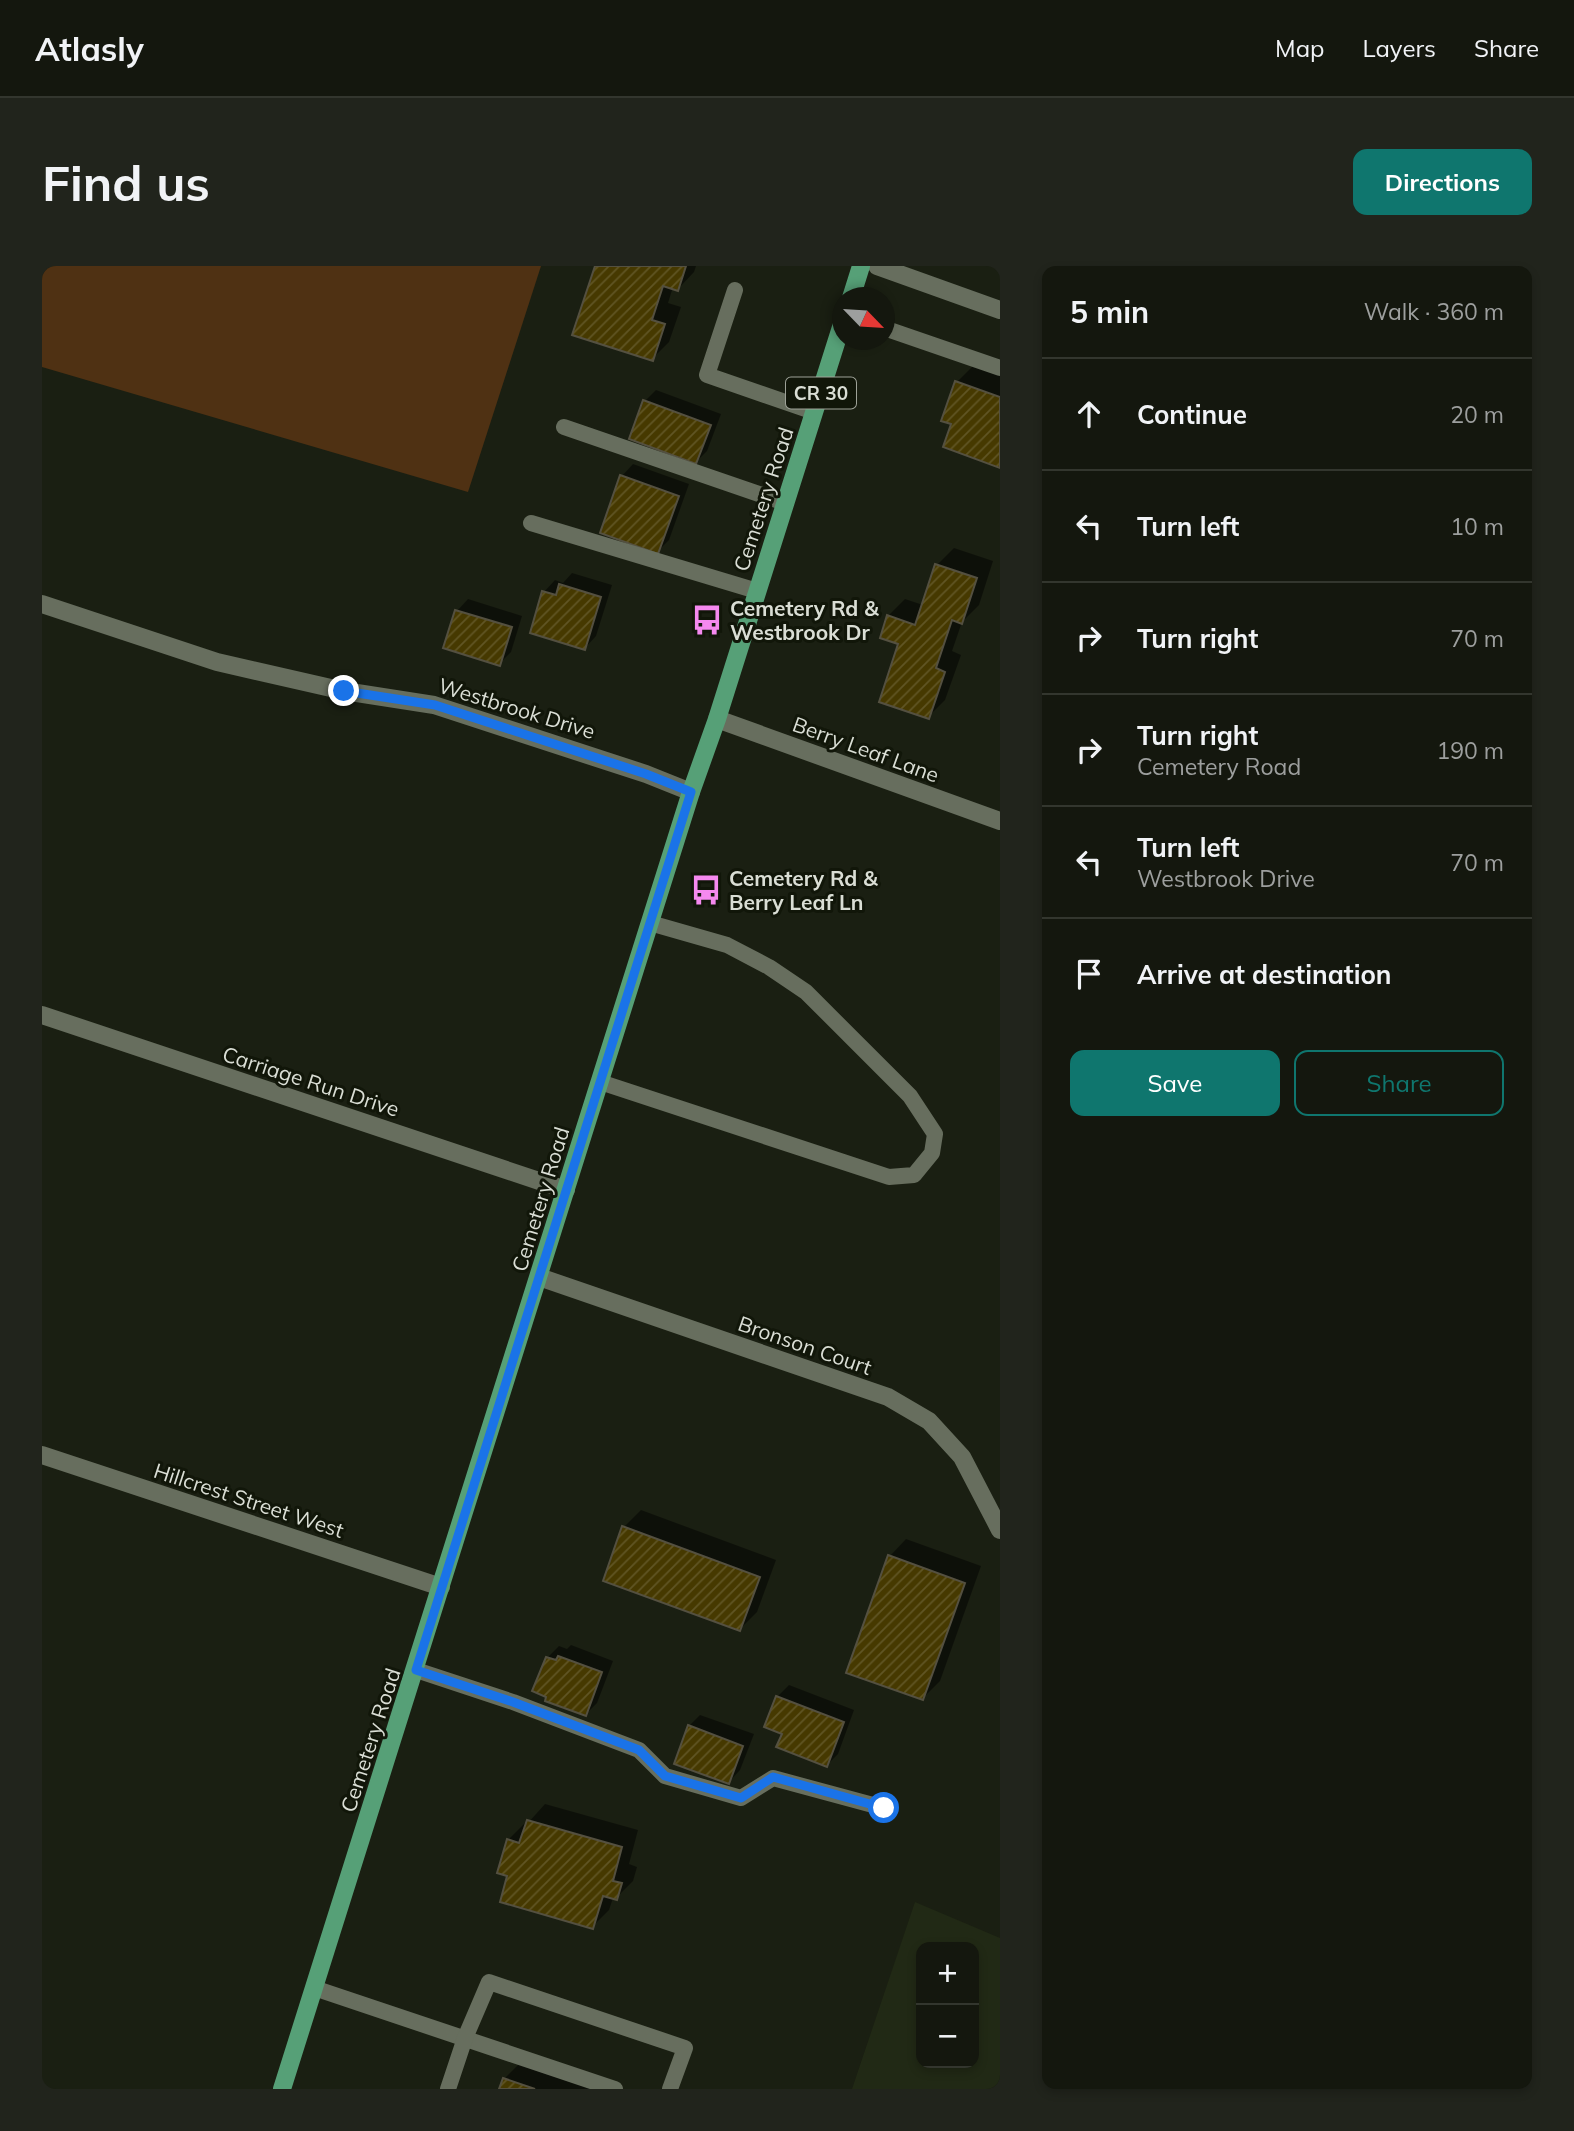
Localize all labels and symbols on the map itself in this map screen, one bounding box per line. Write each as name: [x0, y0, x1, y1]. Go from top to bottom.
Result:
north arrow: [832, 287, 895, 350]
road number: CR 30: [786, 377, 856, 408]
street label: Cemetery Road: [727, 424, 799, 574]
place label: Cemetery Rd & Westbrook Dr: [730, 595, 879, 645]
bus stop icon: Cemetery Rd & Westbrook Dr: [690, 603, 724, 637]
street label: Westbrook Drive: [436, 672, 598, 744]
route end: [328, 675, 359, 706]
street label: Berry Leaf Lane: [789, 710, 943, 788]
place label: Cemetery Rd & Berry Leaf Ln: [729, 865, 878, 915]
bus stop icon: Cemetery Rd & Berry Leaf Ln: [689, 873, 723, 907]
street label: Carriage Run Drive: [219, 1040, 403, 1122]
street label: Cemetery Road: [506, 1123, 574, 1275]
street label: Bronson Court: [735, 1310, 875, 1380]
street label: Hillcrest Street West: [151, 1457, 347, 1543]
street label: Cemetery Road: [334, 1665, 406, 1815]
route start: [868, 1792, 899, 1823]

